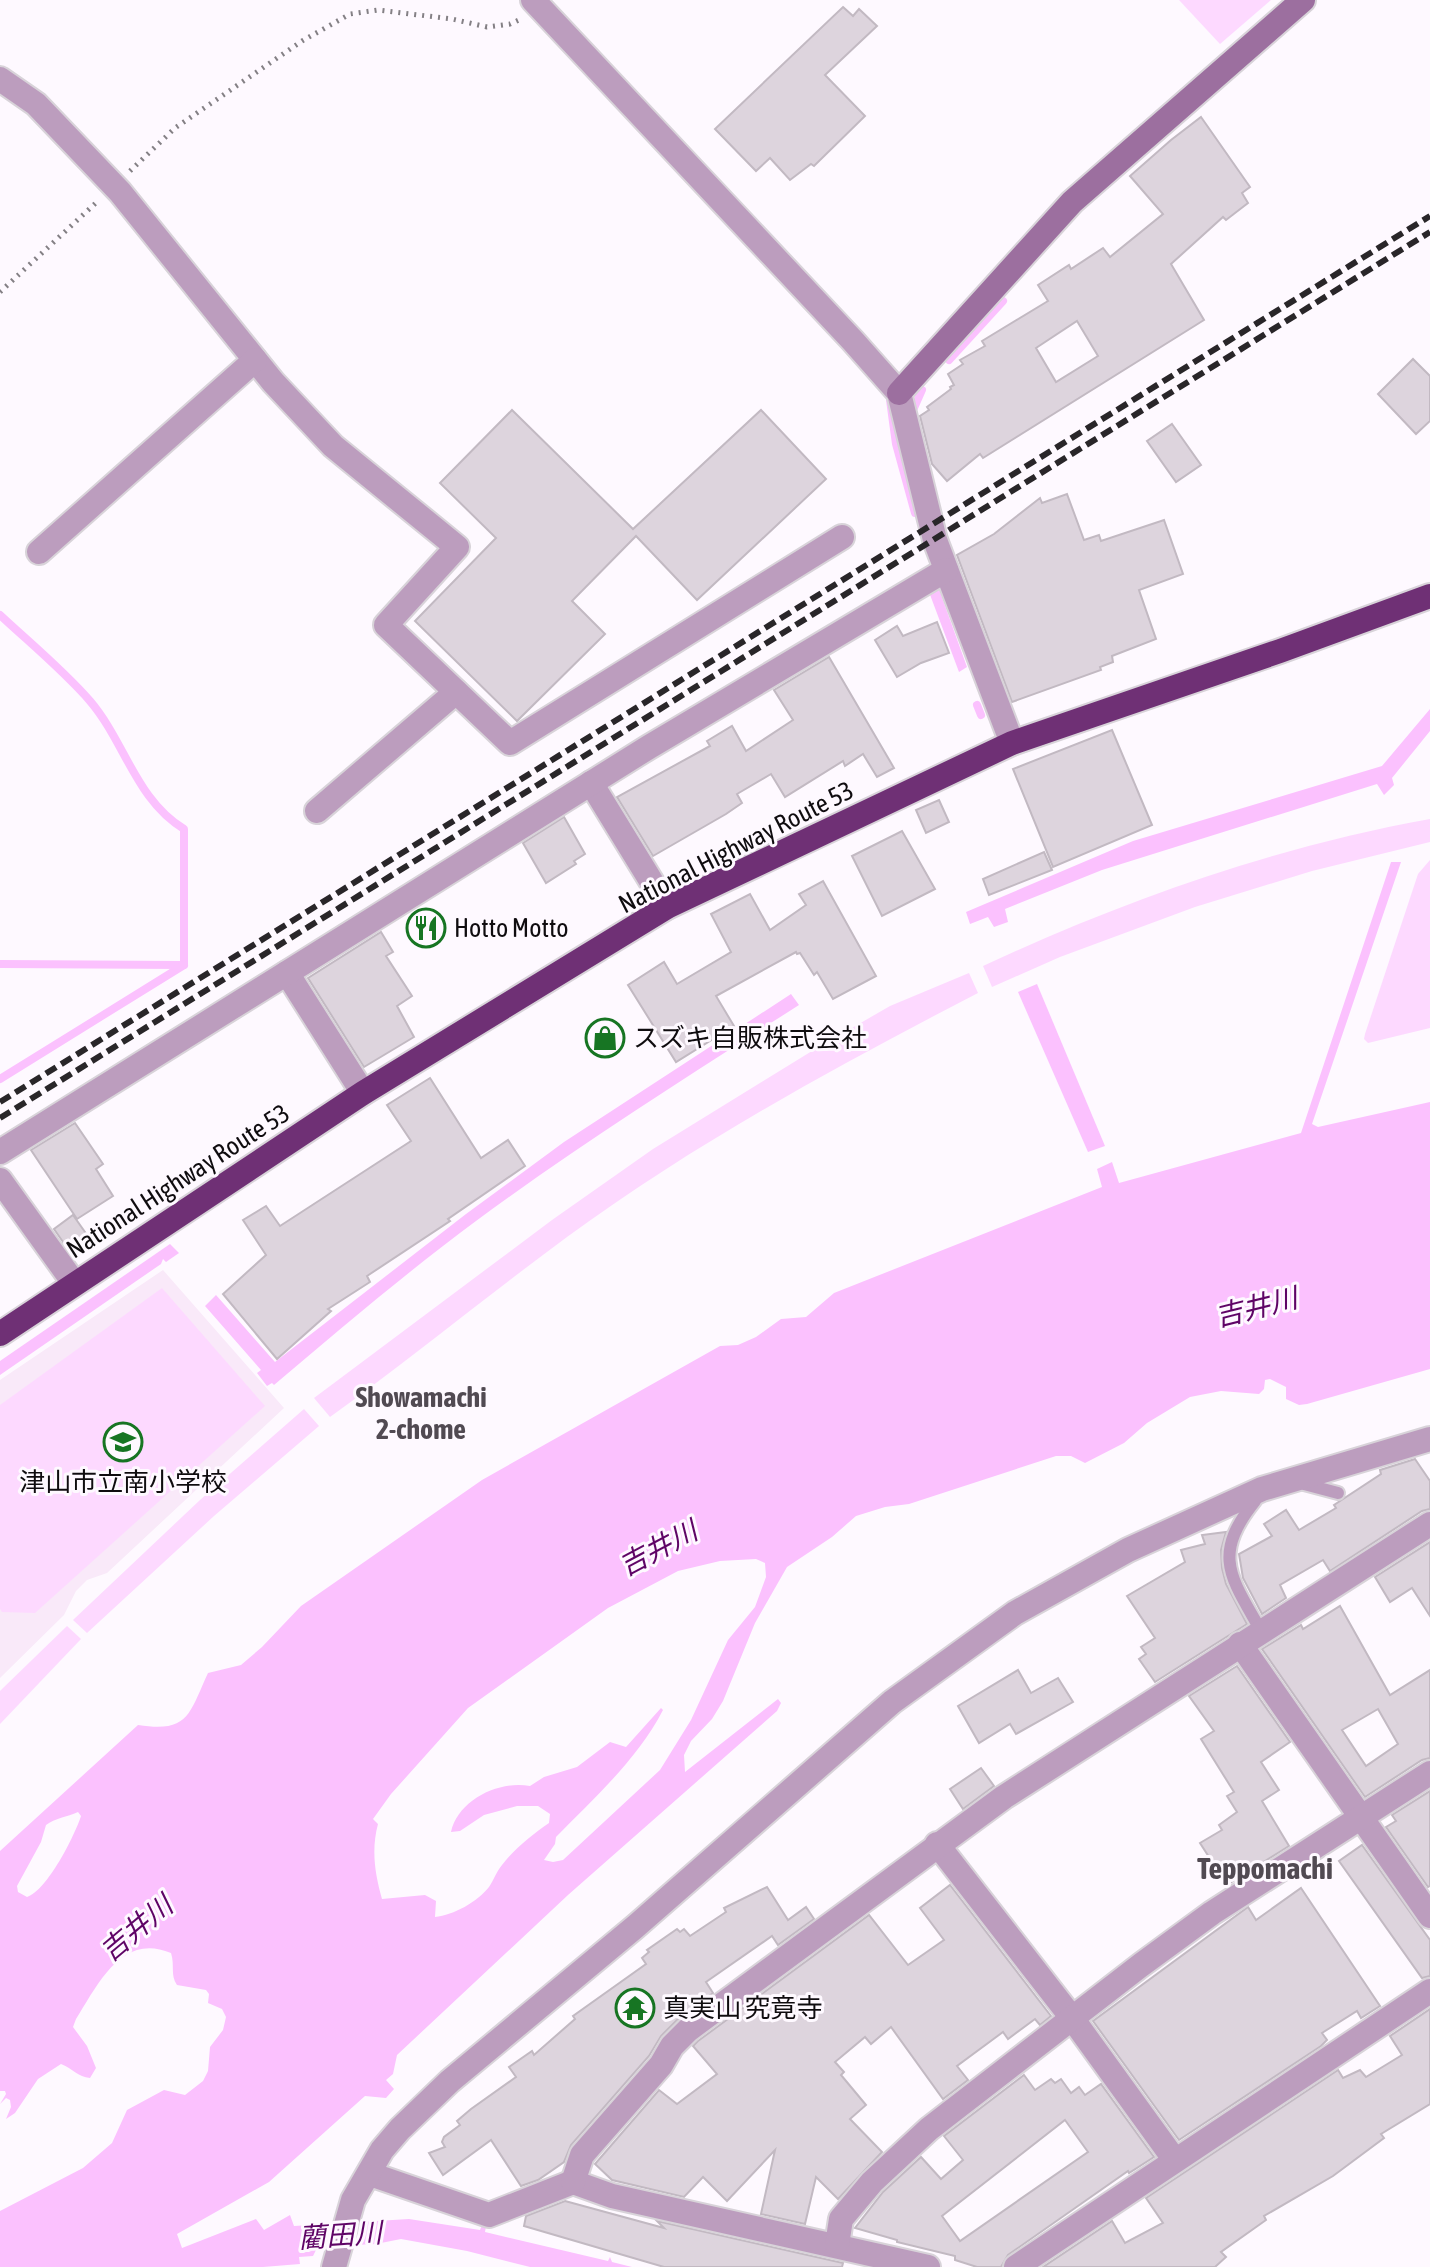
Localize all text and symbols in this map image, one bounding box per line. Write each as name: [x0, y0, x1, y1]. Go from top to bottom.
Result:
street label: National Highway Route 53: [614, 775, 858, 919]
restaurant icon: Hotto Motto: [405, 907, 447, 949]
place label: Hotto Motto: [454, 913, 568, 943]
shop icon: スズキ自販株式会社: [584, 1017, 626, 1059]
place label: スズキ自販株式会社: [633, 1023, 867, 1053]
street label: National Highway Route 53: [61, 1098, 295, 1264]
water label: 吉井川: [1211, 1281, 1304, 1333]
district label: Showamachi 2-chome: [355, 1381, 487, 1445]
school or university icon: 津山市立南小学校: [102, 1421, 144, 1463]
place label: 津山市立南小学校: [19, 1467, 227, 1497]
water label: 吉井川: [613, 1513, 705, 1582]
district label: Teppomachi: [1197, 1851, 1333, 1885]
water label: 吉井川: [94, 1887, 181, 1967]
temple icon: 真実山 究竟寺: [614, 1987, 656, 2029]
place label: 真実山 究竟寺: [663, 1993, 823, 2023]
water label: 藺田川: [297, 2216, 386, 2254]

